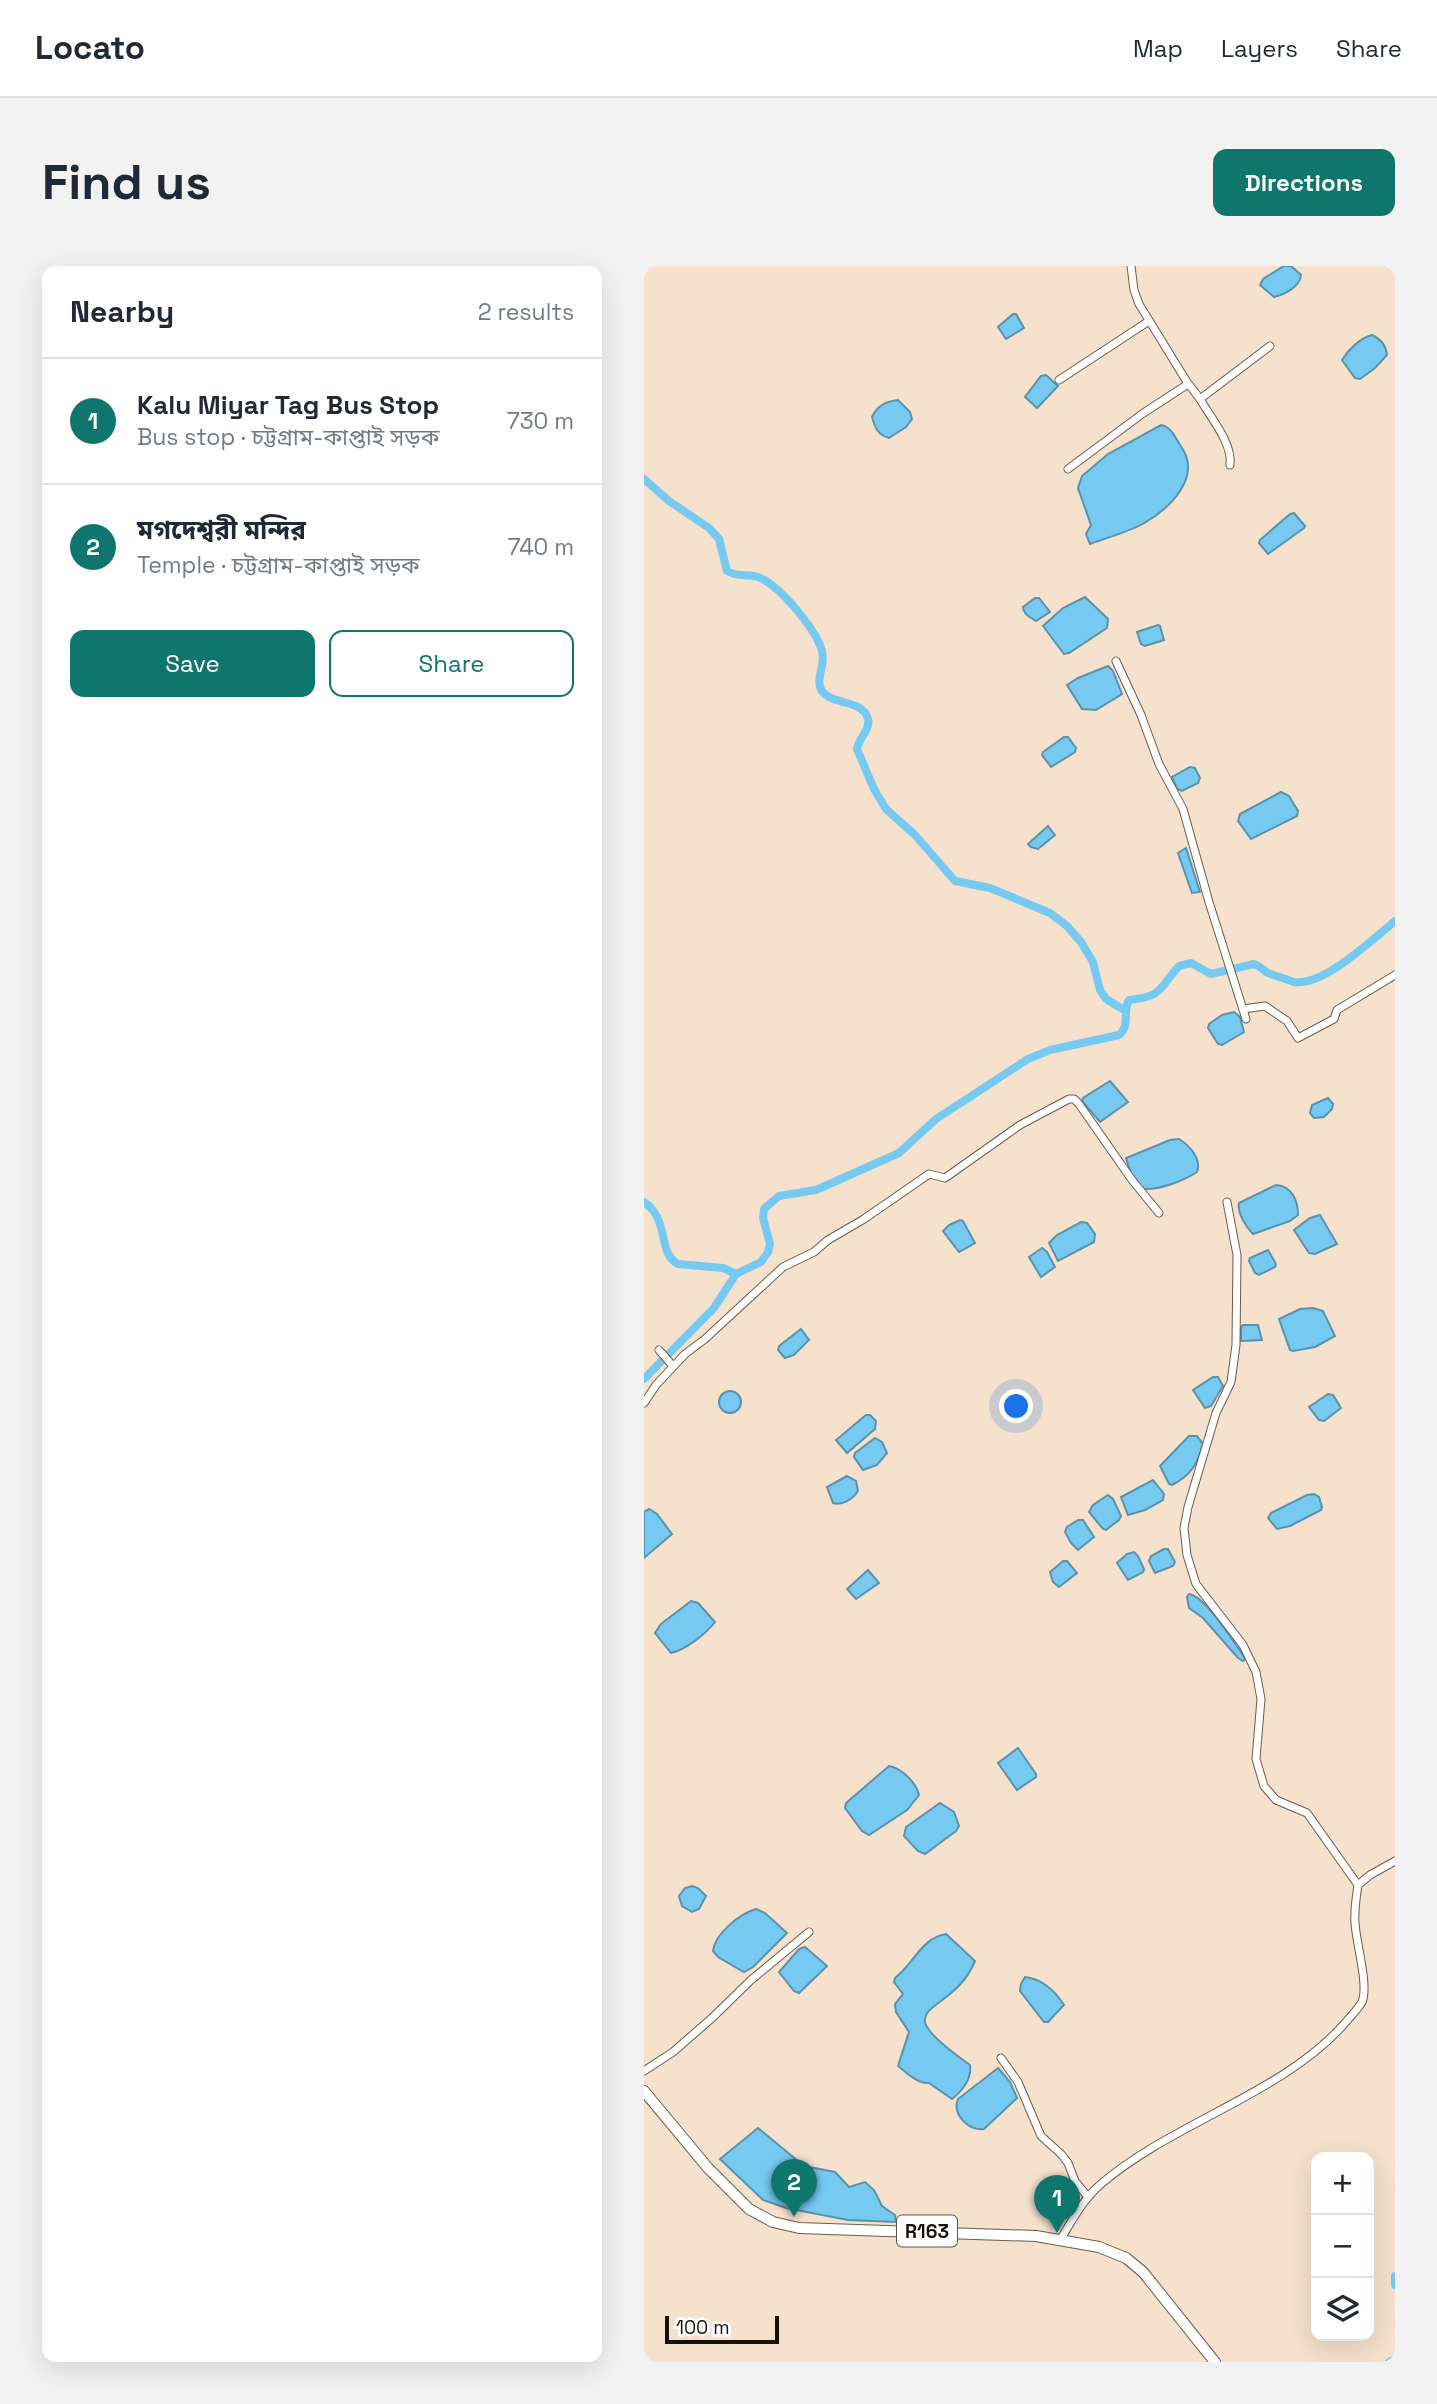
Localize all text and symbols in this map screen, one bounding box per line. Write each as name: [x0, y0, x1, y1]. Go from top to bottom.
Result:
text: Locato: [35, 27, 145, 69]
text: Map: [1133, 33, 1183, 64]
text: Layers: [1221, 33, 1298, 64]
text: Share: [1336, 33, 1402, 64]
button: Directions: [1213, 149, 1395, 216]
text: Find us: [42, 151, 211, 213]
text: Nearby: [70, 292, 174, 331]
text: 2 results: [478, 297, 574, 327]
text: Kalu Miyar Tag Bus Stop: [137, 388, 439, 422]
text: 1: [88, 406, 98, 436]
text: 730 m: [507, 406, 574, 436]
text: Bus stop · চট্টগ্রাম-কাপ্তাই সড়ক: [137, 422, 439, 452]
text: মগদেশ্বরী মন্দির: [137, 513, 306, 547]
text: 2: [86, 532, 100, 562]
text: 740 m: [508, 532, 574, 562]
text: Temple · চট্টগ্রাম-কাপ্তাই সড়ক: [137, 550, 420, 580]
button: Save: [70, 630, 315, 697]
button: Share: [329, 630, 574, 697]
your location: [999, 1389, 1033, 1423]
map controls: [1311, 2152, 1374, 2341]
button: +: [1311, 2152, 1374, 2215]
pin: 2: [771, 2159, 817, 2217]
pin: 1: [1034, 2175, 1080, 2233]
button: −: [1311, 2215, 1374, 2278]
road number: R163: [897, 2216, 957, 2246]
button: layers: [1311, 2278, 1374, 2341]
scale bar: [665, 2313, 779, 2345]
text: 100 m: [676, 2315, 730, 2340]

